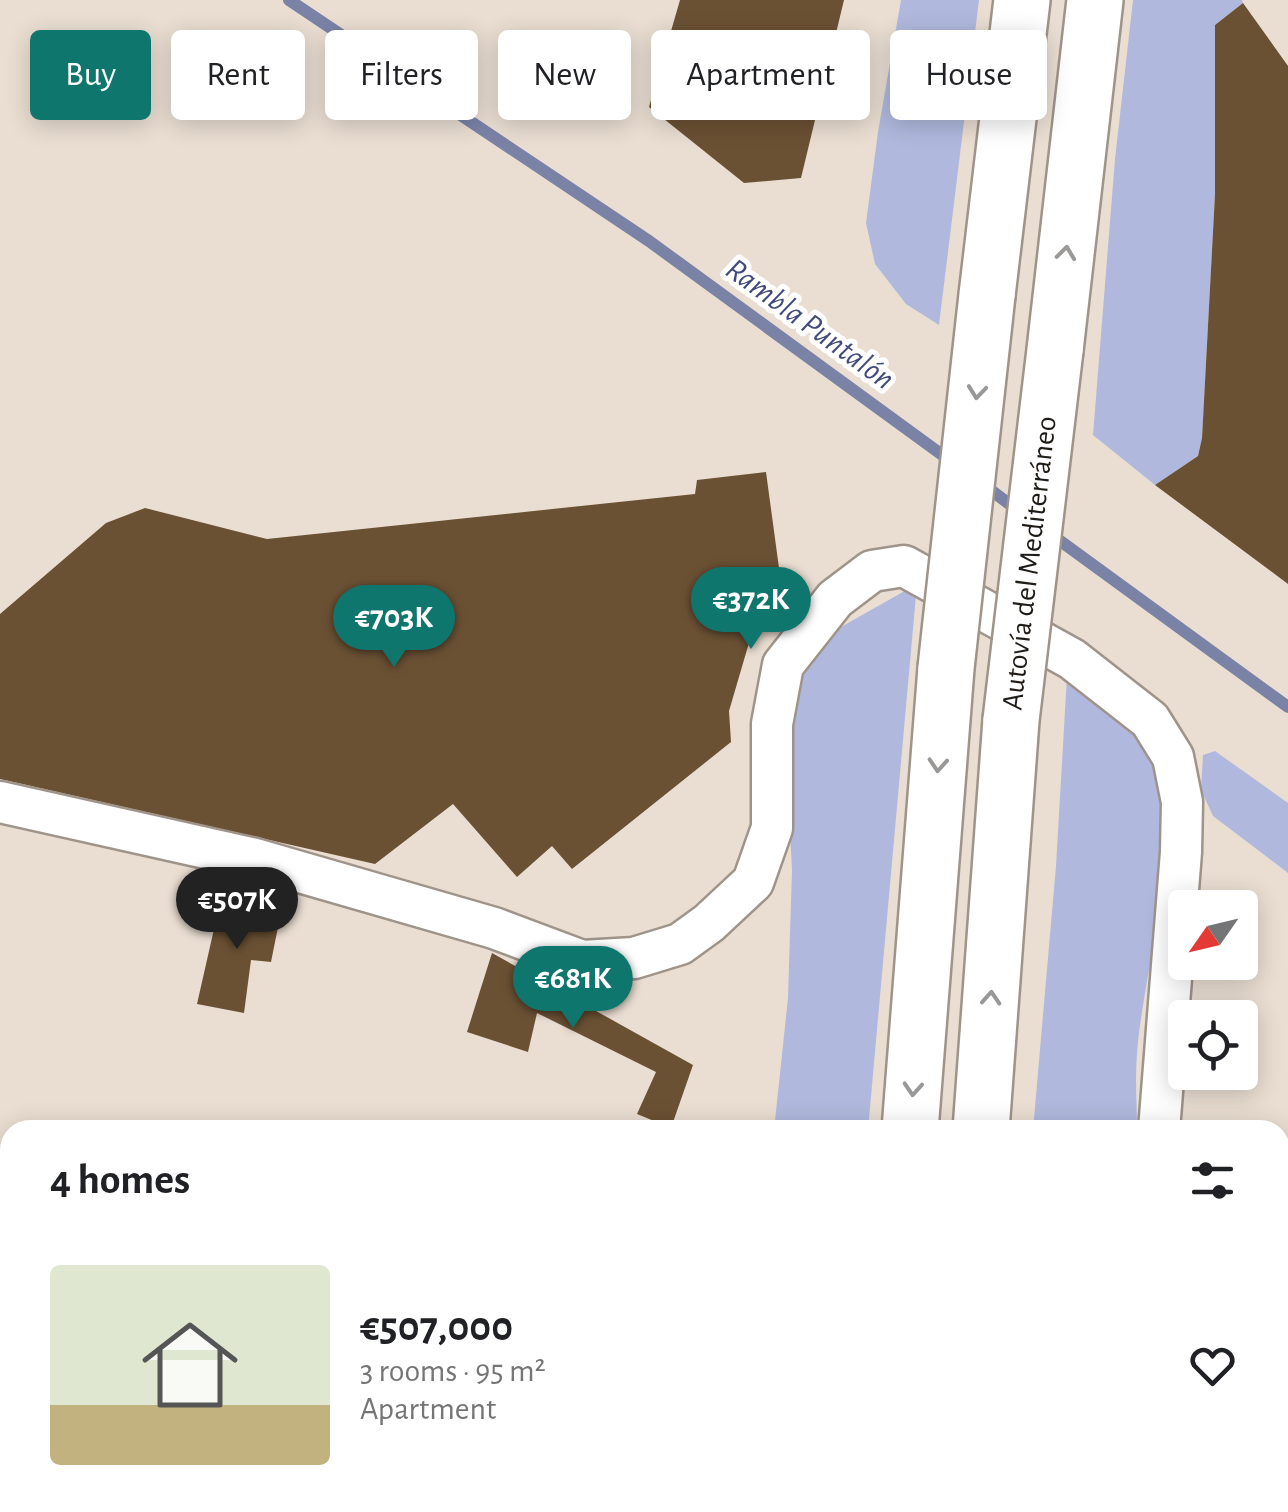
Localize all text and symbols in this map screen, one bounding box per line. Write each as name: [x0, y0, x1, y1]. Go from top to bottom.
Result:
chip: Buy: [30, 30, 151, 120]
chip: Rent: [171, 30, 305, 120]
chip: Filters: [325, 30, 478, 120]
chip: New: [498, 30, 631, 120]
chip: Apartment: [651, 30, 870, 120]
chip: House: [890, 30, 1047, 120]
one-way arrow: [1055, 245, 1076, 261]
water label: Rambla Puntalón: [720, 253, 900, 395]
one-way arrow: [966, 384, 988, 400]
street label: Autovía del Mediterráneo: [997, 415, 1062, 712]
pin: €372K: [681, 567, 821, 652]
text: €372K: [713, 583, 789, 615]
pin: €703K: [324, 585, 464, 670]
text: €703K: [355, 601, 433, 633]
one-way arrow: [928, 758, 949, 774]
pin: €507K: [167, 867, 307, 952]
text: €507K: [198, 883, 276, 915]
north arrow: [1168, 890, 1258, 980]
map controls: [1168, 890, 1258, 1090]
pin: €681K: [503, 946, 643, 1031]
text: €681K: [535, 962, 611, 994]
one-way arrow: [979, 989, 1001, 1005]
button: locate: [1168, 1000, 1258, 1090]
one-way arrow: [903, 1082, 924, 1098]
icon: filters: [1185, 1153, 1240, 1208]
text: 4 homes: [50, 1159, 190, 1201]
icon: home: [130, 1305, 250, 1425]
text: €507,000: [360, 1306, 513, 1348]
icon: heart: [1185, 1338, 1240, 1393]
text: 3 rooms · 95 m²: [360, 1355, 546, 1387]
text: Apartment: [360, 1393, 496, 1425]

